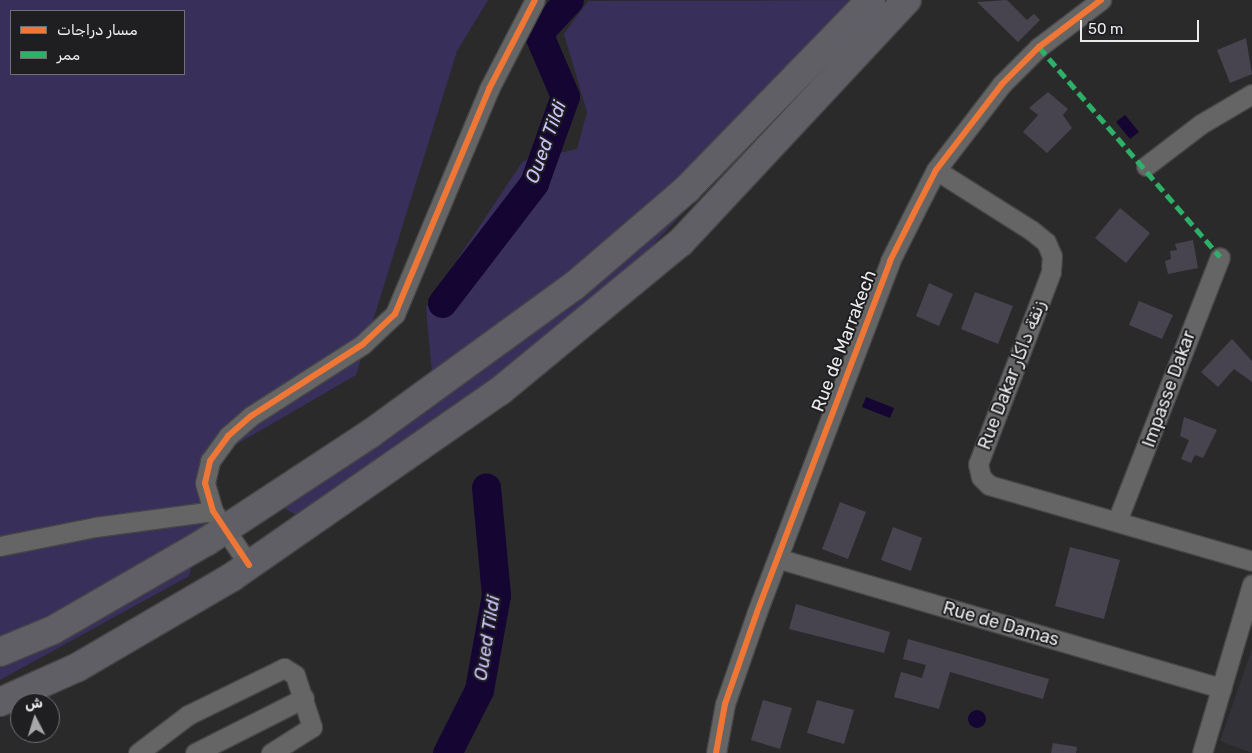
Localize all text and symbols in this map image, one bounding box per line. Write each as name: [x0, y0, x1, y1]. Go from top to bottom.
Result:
legend: [10, 10, 185, 75]
scale bar: [1082, 10, 1201, 42]
text: 50 m: [1088, 20, 1123, 38]
text: مسار دراجات: [57, 21, 138, 39]
text: ممر: [57, 46, 80, 64]
water label: Oued Tildi: [520, 97, 572, 187]
street label: Rue de Marrakech: [807, 267, 881, 415]
street label: Rue Dakar زنقة داكار: [974, 297, 1050, 453]
street label: Impasse Dakar: [1138, 328, 1200, 450]
water label: Oued Tildi: [469, 593, 505, 683]
street label: Rue de Damas: [940, 597, 1062, 651]
north arrow: [10, 693, 60, 743]
text: ش: [24, 694, 43, 713]

